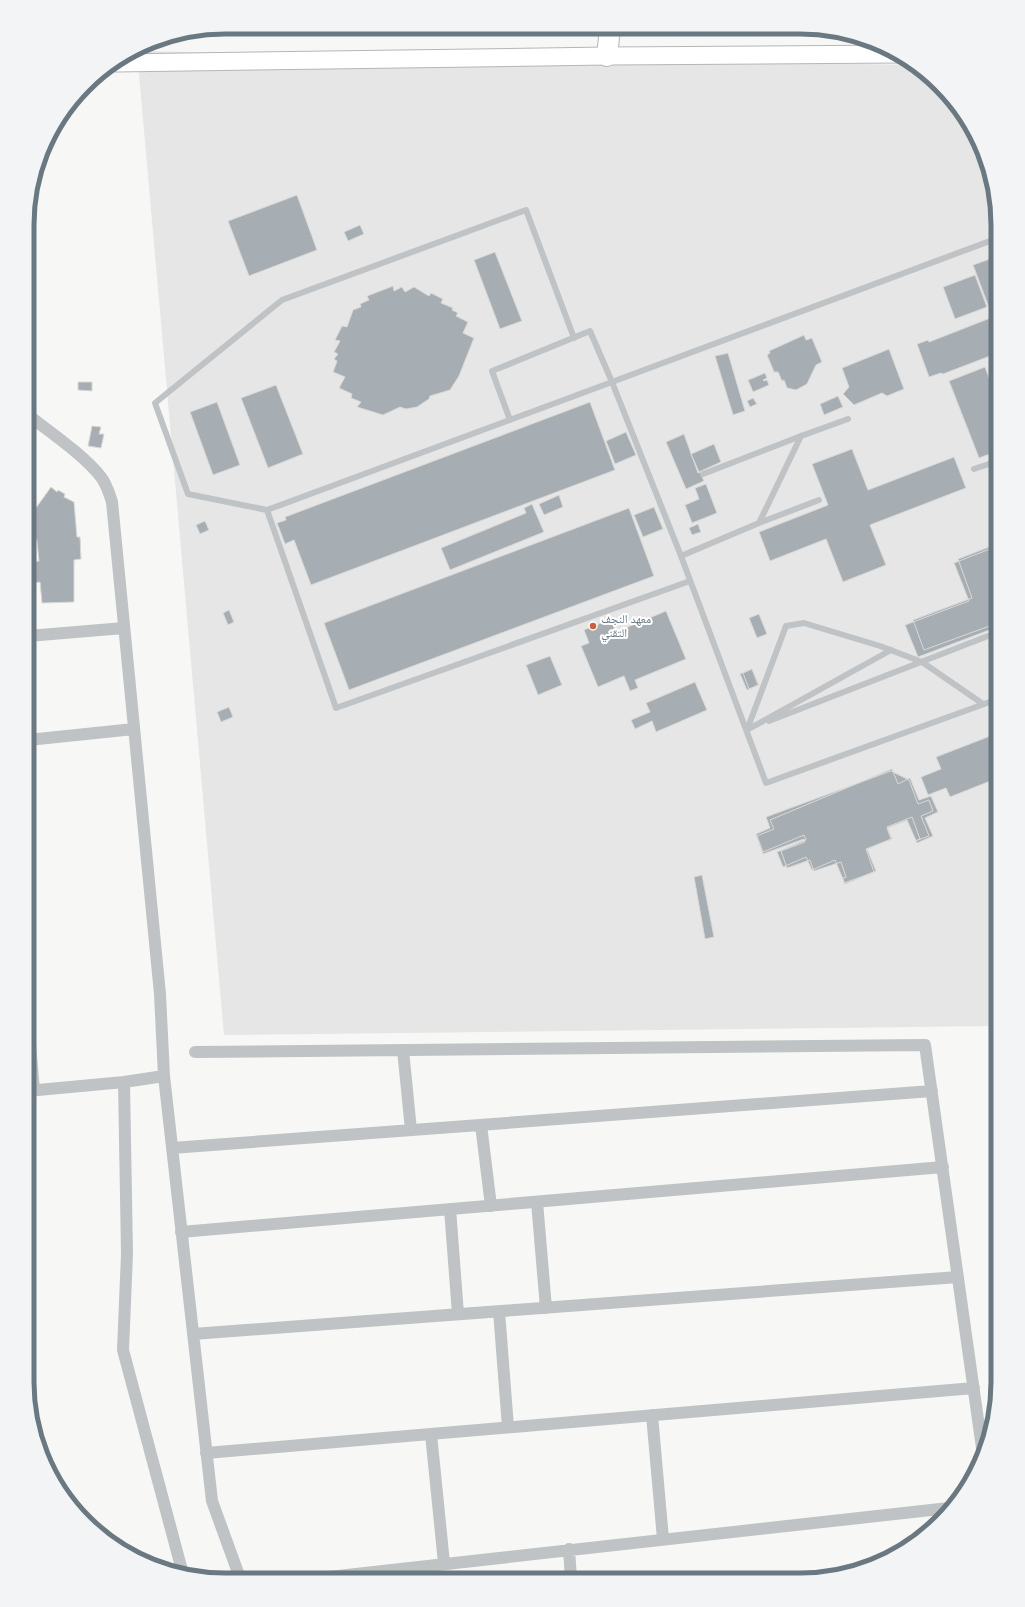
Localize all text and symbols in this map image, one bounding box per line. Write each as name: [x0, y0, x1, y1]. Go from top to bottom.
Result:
place label: معهد النجف التقني: [601, 612, 651, 643]
marker: معهد النجف التقني: [588, 621, 598, 631]

